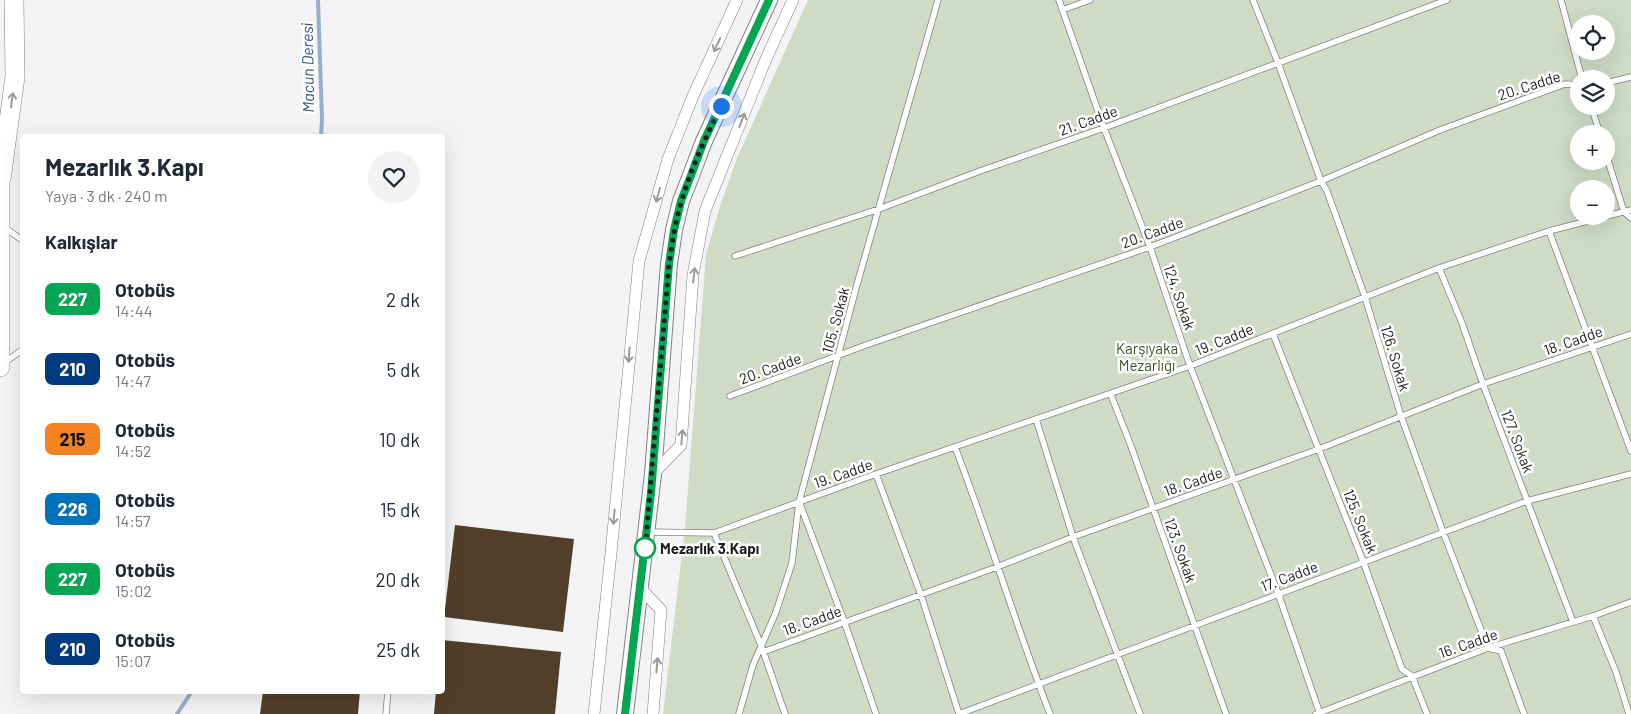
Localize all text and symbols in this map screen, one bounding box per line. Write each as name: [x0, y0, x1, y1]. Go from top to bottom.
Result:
map controls: [1570, 15, 1615, 225]
button: locate: [1570, 15, 1615, 60]
water label: Macun Deresi: [297, 22, 317, 113]
one-way arrow: [712, 37, 722, 52]
street label: 20. Cadde: [1495, 66, 1563, 104]
button: layers: [1570, 70, 1615, 115]
one-way arrow: [7, 92, 17, 108]
your location: [709, 94, 734, 119]
street label: 21. Cadde: [1056, 101, 1120, 139]
one-way arrow: [738, 113, 747, 129]
button: +: [1570, 125, 1615, 170]
button: heart: [368, 151, 420, 203]
text: Mezarlık 3.Kapı: [45, 152, 204, 181]
button: −: [1570, 180, 1615, 225]
text: Yaya · 3 dk · 240 m: [45, 186, 167, 205]
one-way arrow: [652, 187, 662, 203]
street label: 20. Cadde: [1119, 212, 1185, 252]
text: Kalkışlar: [45, 230, 118, 253]
street label: 124. Sokak: [1160, 262, 1200, 333]
one-way arrow: [689, 267, 699, 283]
text: Otobüs: [115, 278, 175, 301]
street label: 105. Sokak: [817, 284, 853, 355]
text: 227: [58, 288, 87, 310]
text: 2 dk: [386, 288, 420, 311]
text: 14:44: [115, 301, 152, 320]
street label: 19. Cadde: [1192, 319, 1256, 359]
street label: 18. Cadde: [1541, 322, 1605, 358]
street label: 126. Sokak: [1377, 323, 1415, 393]
park label: Karşıyaka Mezarlığı: [1116, 339, 1178, 374]
one-way arrow: [624, 346, 634, 362]
text: Otobüs: [115, 348, 175, 371]
street label: 20. Cadde: [737, 348, 803, 388]
text: 210: [59, 358, 86, 380]
text: 5 dk: [387, 358, 420, 381]
text: 14:47: [115, 371, 151, 390]
street label: 127. Sokak: [1498, 407, 1538, 476]
text: Otobüs: [115, 418, 175, 441]
text: 215: [59, 428, 86, 450]
text: 10 dk: [379, 428, 420, 451]
one-way arrow: [677, 429, 686, 445]
text: 14:52: [115, 441, 152, 460]
street label: 19. Cadde: [811, 455, 875, 491]
street label: 18. Cadde: [1161, 463, 1225, 499]
street label: 125. Sokak: [1340, 486, 1382, 556]
text: Otobüs: [115, 488, 175, 511]
text: 226: [58, 498, 87, 520]
text: 15 dk: [380, 498, 420, 521]
one-way arrow: [609, 508, 619, 524]
text: 14:57: [115, 511, 151, 530]
street label: 123. Sokak: [1161, 515, 1201, 585]
marker: Mezarlık 3.Kapı: [634, 537, 656, 559]
place label: Mezarlık 3.Kapı: [660, 539, 759, 557]
street label: 17. Cadde: [1258, 557, 1320, 595]
text: Otobüs: [115, 558, 175, 581]
text: 227: [58, 568, 87, 590]
text: 20 dk: [375, 568, 420, 591]
text: 15:02: [115, 581, 152, 600]
street label: 18. Cadde: [780, 601, 844, 639]
street label: 16. Cadde: [1436, 625, 1500, 661]
text: Otobüs: [115, 628, 175, 651]
text: 210: [59, 638, 86, 660]
text: 25 dk: [376, 638, 420, 661]
text: 15:07: [115, 651, 151, 670]
one-way arrow: [652, 658, 661, 674]

